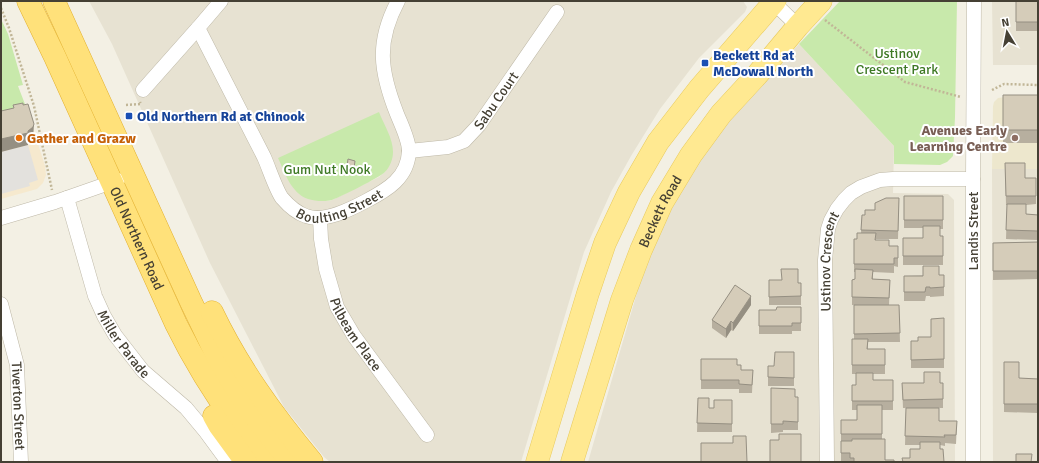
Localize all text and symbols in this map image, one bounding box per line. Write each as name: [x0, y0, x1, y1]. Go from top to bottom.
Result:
north arrow: [987, 12, 1027, 52]
text: N: [1000, 16, 1010, 30]
park label: Ustinov Crescent Park: [856, 45, 938, 78]
place label: Beckett Rd at McDowall North: [713, 47, 814, 80]
marker: Beckett Rd at McDowall North: [700, 58, 710, 68]
street label: Sabu Court: [470, 68, 522, 133]
place label: Old Northern Rd at Chinook: [137, 108, 305, 125]
marker: Old Northern Rd at Chinook: [124, 111, 134, 121]
place label: Avenues Early Learning Centre: [909, 122, 1007, 155]
place label: Gather and Grazw: [27, 130, 136, 147]
marker: Gather and Grazw: [14, 133, 24, 143]
marker: Avenues Early Learning Centre: [1010, 133, 1020, 143]
park label: Gum Nut Nook: [283, 161, 371, 178]
street label: Beckett Road: [635, 172, 686, 250]
street label: Old Northern Road: [106, 184, 167, 293]
street label: Boulting Street: [293, 186, 386, 227]
street label: Landis Street: [965, 192, 982, 270]
street label: Ustinov Crescent: [817, 208, 843, 311]
street label: Pilbeam Place: [326, 296, 385, 375]
street label: Miller Parade: [93, 308, 153, 382]
street label: Tiverton Street: [8, 361, 29, 451]

